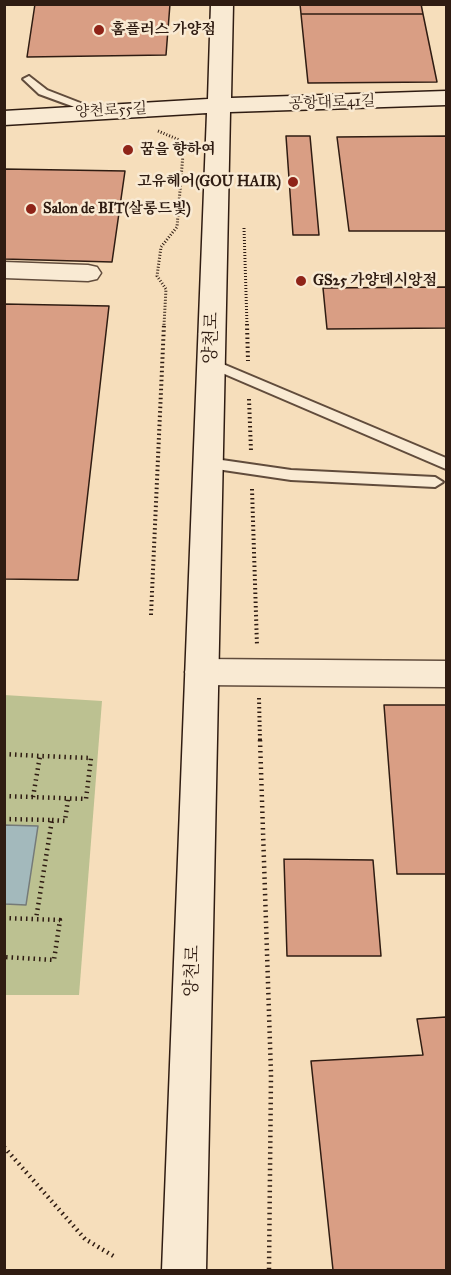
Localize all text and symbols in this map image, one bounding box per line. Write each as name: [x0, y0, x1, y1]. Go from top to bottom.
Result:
place label: 홈플러스 가양점: [111, 21, 216, 39]
marker: 홈플러스 가양점: [92, 23, 106, 37]
street label: 공항대로41길: [288, 92, 376, 114]
street label: 양천로55길: [75, 100, 147, 122]
place label: 꿈을 향하여: [140, 141, 216, 159]
marker: 꿈을 향하여: [121, 143, 135, 157]
place label: 고유헤어(GOU HAIR): [137, 173, 281, 191]
marker: 고유헤어(GOU HAIR): [286, 175, 300, 189]
place label: Salon de BIT(살롱드빛): [43, 200, 191, 218]
marker: Salon de BIT(살롱드빛): [24, 202, 38, 216]
place label: GS25 가양데시앙점: [313, 272, 437, 290]
marker: GS25 가양데시앙점: [294, 274, 308, 288]
street label: 양천로: [200, 312, 224, 364]
street label: 양천로: [181, 945, 205, 997]

